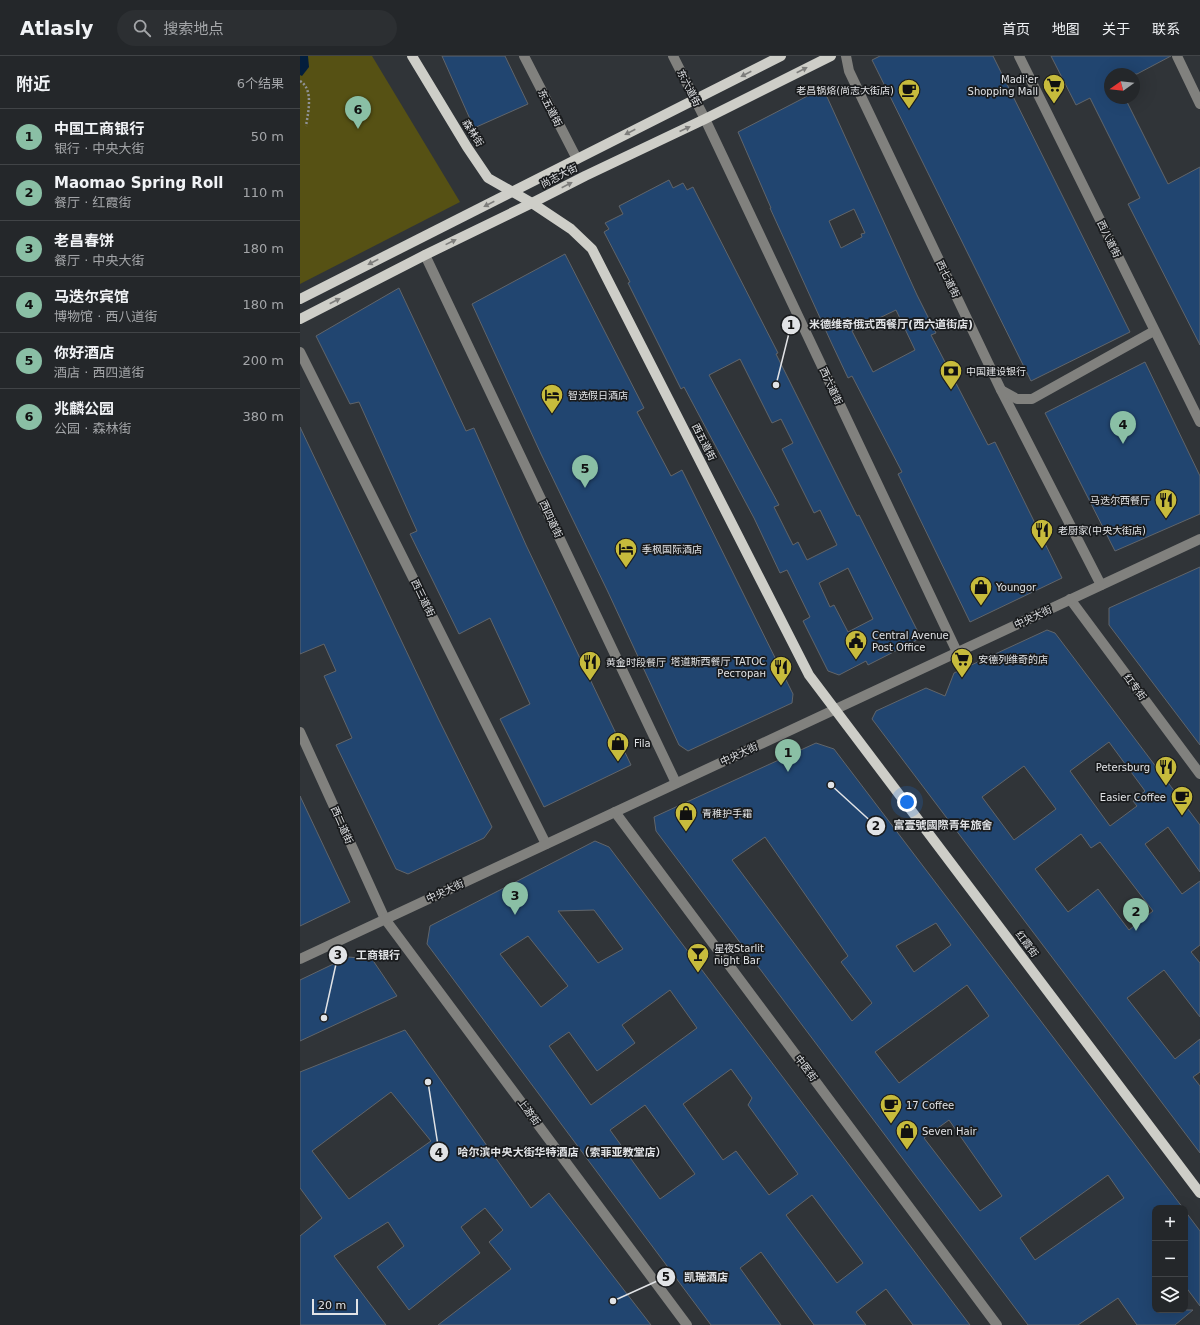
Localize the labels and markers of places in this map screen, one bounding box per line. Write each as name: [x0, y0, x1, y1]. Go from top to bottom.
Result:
supermarket icon: Madi'er Shopping Mall: [1041, 72, 1067, 105]
place label: Madi'er Shopping Mall: [968, 74, 1039, 97]
cafe icon: 老昌锅烙(尚志大街店): [896, 77, 922, 110]
place label: 老昌锅烙(尚志大街店): [796, 85, 894, 96]
pin: 6: [345, 96, 371, 129]
callout: 米德维奇俄式西餐厅(西六道街店): [781, 313, 981, 336]
bank icon: 中国建设银行: [938, 358, 964, 391]
place label: 中国建设银行: [966, 366, 1026, 377]
hotel icon: 智选假日酒店: [539, 382, 565, 415]
place label: 智选假日酒店: [568, 390, 628, 401]
pin: 4: [1110, 411, 1136, 444]
pin: 5: [572, 455, 598, 488]
restaurant icon: 马迭尔西餐厅: [1153, 487, 1179, 520]
place label: 马迭尔西餐厅: [1090, 495, 1150, 506]
restaurant icon: 老厨家(中央大街店): [1029, 517, 1055, 550]
place label: 老厨家(中央大街店): [1058, 525, 1146, 536]
hotel icon: 季枫国际酒店: [613, 536, 639, 569]
place label: 季枫国际酒店: [642, 544, 702, 555]
shop icon: Youngor: [968, 574, 994, 607]
place label: Youngor: [995, 582, 1037, 593]
public building icon: Central Avenue Post Office: [843, 628, 869, 661]
place label: Central Avenue Post Office: [872, 630, 949, 653]
supermarket icon: 安德列维奇的店: [949, 646, 975, 679]
restaurant icon: 黄金时段餐厅: [577, 649, 603, 682]
restaurant icon: 塔道斯西餐厅 TATOC Ресторан: [768, 654, 794, 687]
place label: 安德列维奇的店: [978, 654, 1048, 665]
place label: 塔道斯西餐厅 TATOC Ресторан: [670, 656, 766, 679]
place label: 黄金时段餐厅: [606, 657, 666, 668]
shop icon: Fila: [605, 730, 631, 763]
place label: Fila: [634, 738, 651, 749]
pin: 1: [775, 739, 801, 772]
restaurant icon: Petersburg: [1153, 754, 1179, 787]
place label: Petersburg: [1096, 762, 1150, 773]
cafe icon: Easier Coffee: [1169, 784, 1195, 817]
place label: Easier Coffee: [1100, 792, 1166, 803]
shop icon: 青稚护手霜: [673, 800, 699, 833]
place label: 青稚护手霜: [702, 808, 752, 819]
callout: 富壹號國際青年旅舍: [866, 814, 1001, 837]
pin: 3: [502, 882, 528, 915]
pin: 2: [1123, 898, 1149, 931]
bar icon: 星夜Starlit night Bar: [685, 941, 711, 974]
place label: 星夜Starlit night Bar: [714, 943, 764, 966]
callout: 工商银行: [328, 944, 408, 967]
cafe icon: 17 Coffee: [878, 1092, 904, 1125]
place label: 17 Coffee: [906, 1100, 954, 1111]
shop icon: Seven Hair: [894, 1118, 920, 1151]
place label: Seven Hair: [922, 1126, 978, 1137]
callout: 哈尔滨中央大街华特酒店（索菲亚教堂店）: [429, 1141, 674, 1164]
callout: 凯瑞酒店: [656, 1265, 736, 1288]

